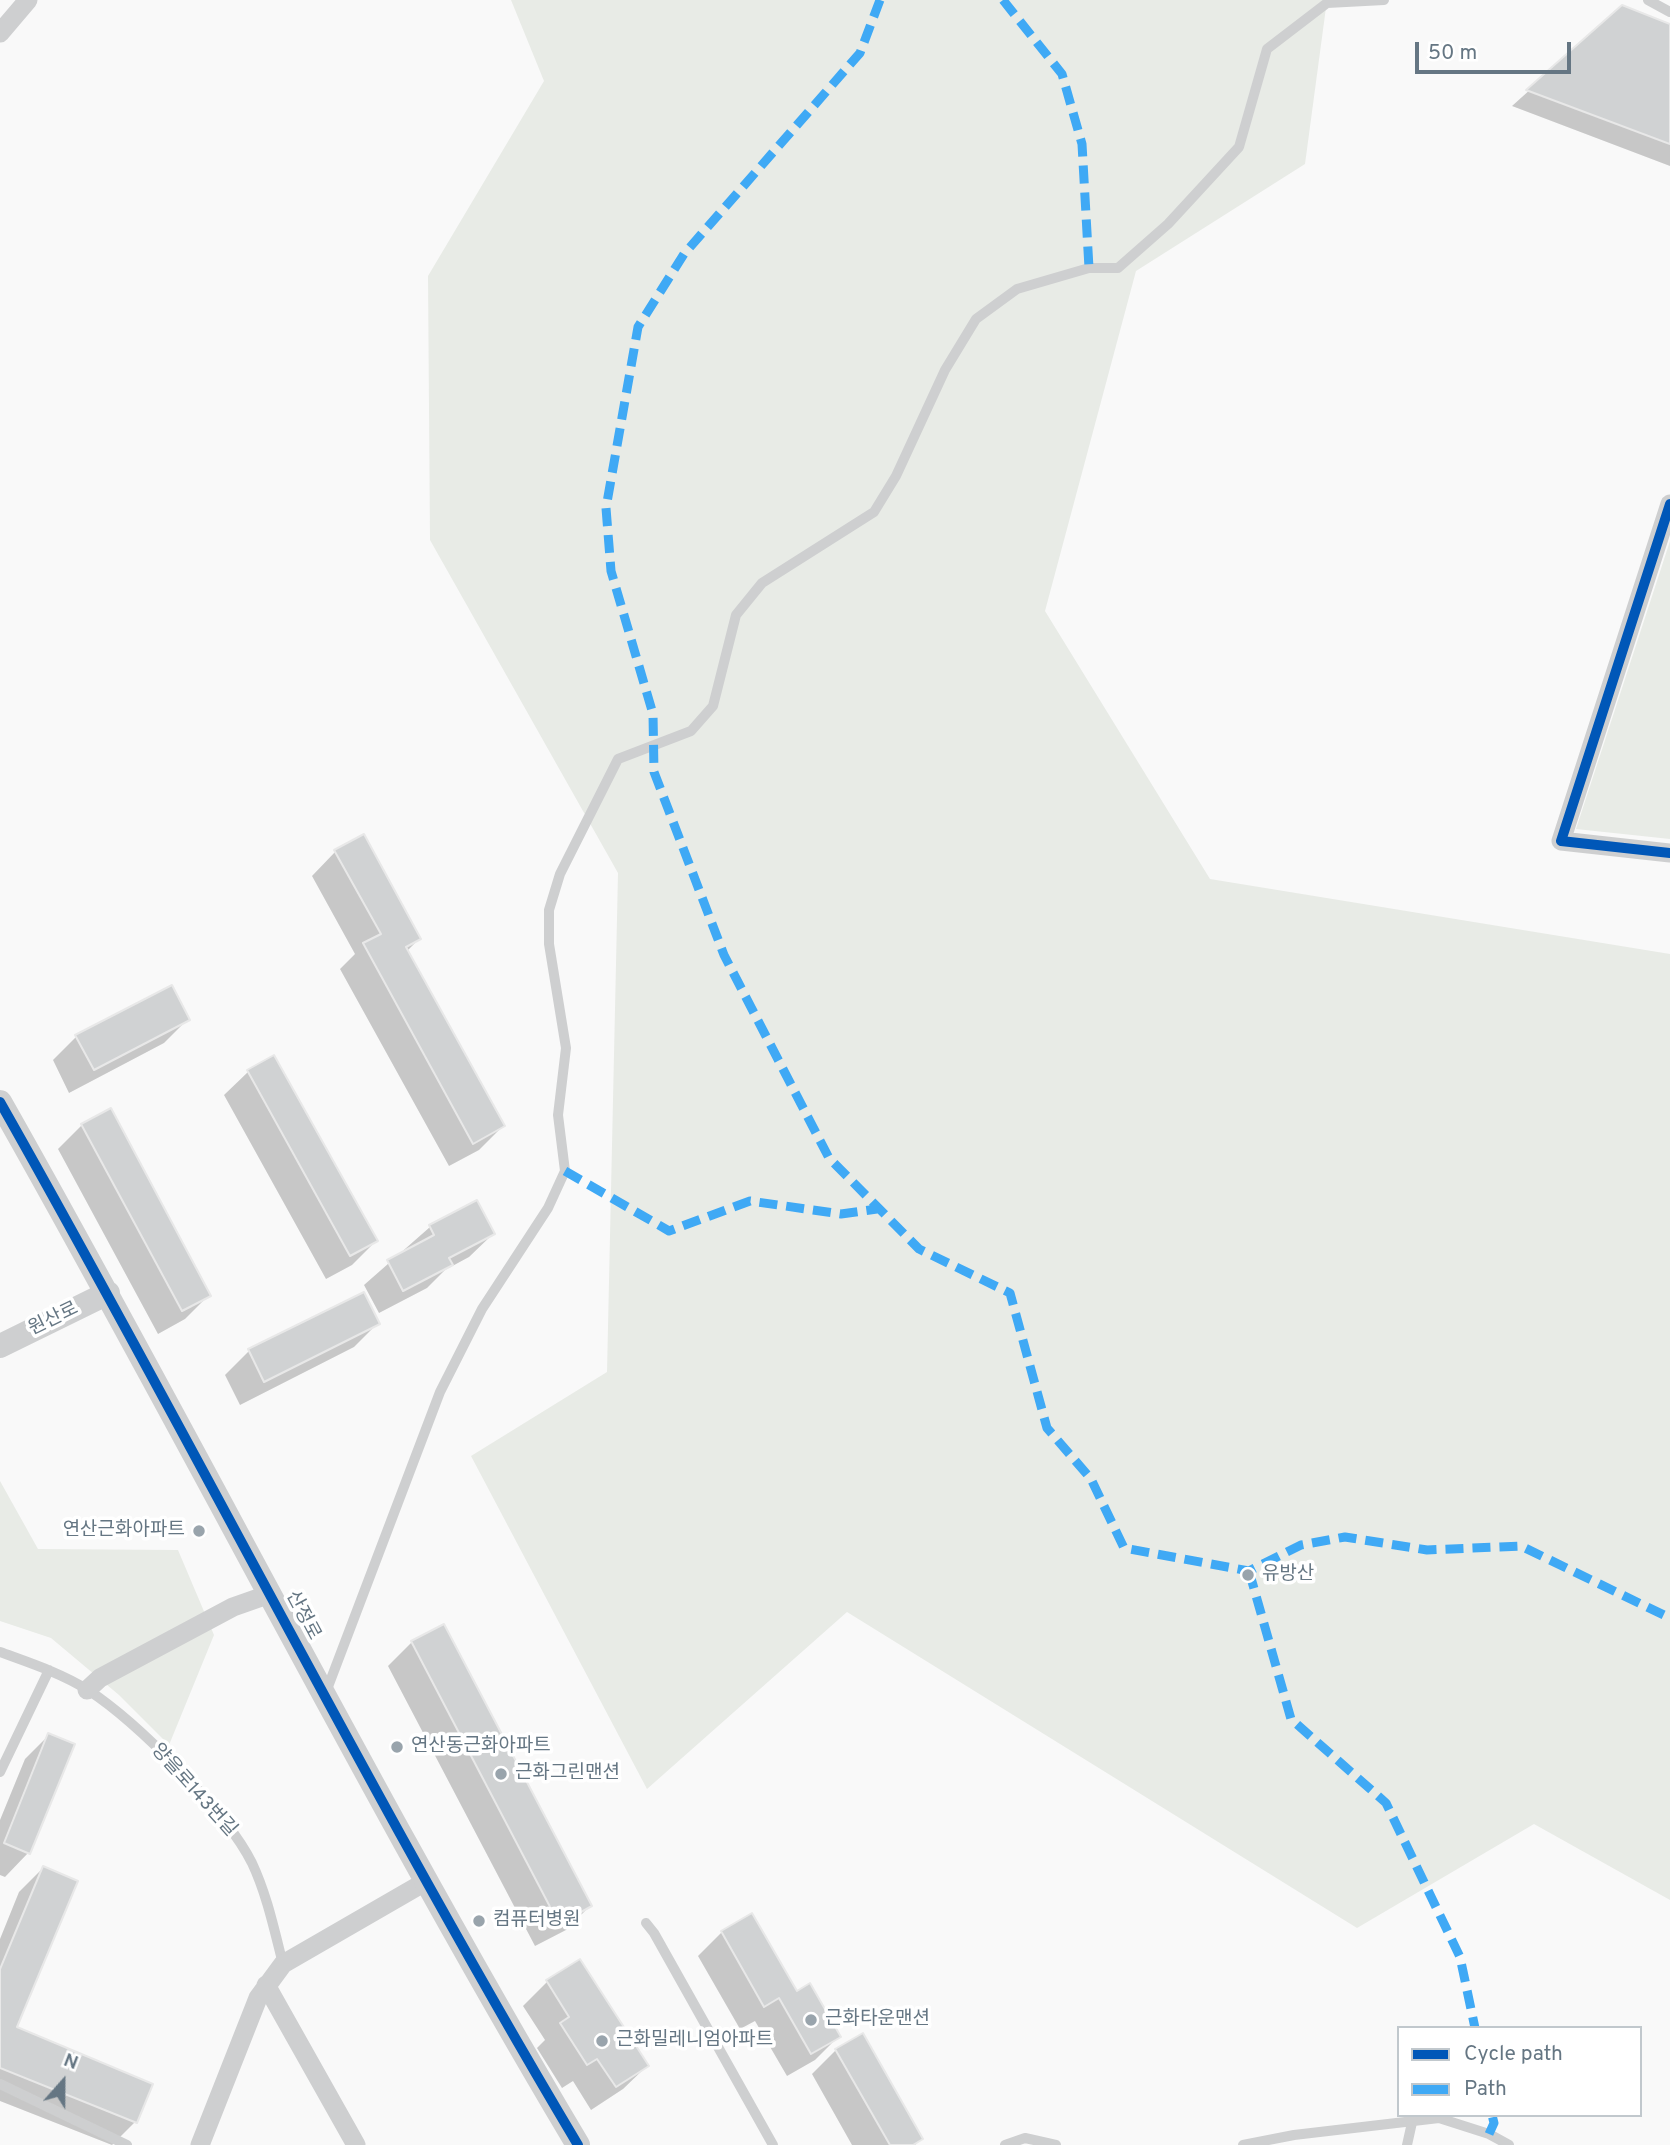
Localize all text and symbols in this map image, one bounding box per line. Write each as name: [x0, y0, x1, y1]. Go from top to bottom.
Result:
scale bar: [1418, 28, 1574, 72]
text: 50 m: [1428, 40, 1477, 67]
street label: 원산로: [25, 1298, 83, 1342]
place label: 연산근화아파트: [63, 1520, 185, 1542]
marker: 연산근화아파트: [191, 1523, 207, 1539]
place label: 유방산: [1262, 1564, 1314, 1586]
marker: 유방산: [1240, 1567, 1256, 1583]
street label: 산정로: [280, 1587, 324, 1645]
place label: 연산동근화아파트: [411, 1736, 551, 1758]
marker: 연산동근화아파트: [389, 1739, 405, 1755]
street label: 양을로143번길: [145, 1740, 241, 1842]
place label: 근화그린맨션: [515, 1763, 620, 1785]
marker: 근화그린맨션: [493, 1766, 509, 1782]
place label: 컴퓨터병원: [493, 1910, 580, 1932]
marker: 컴퓨터병원: [471, 1913, 487, 1929]
place label: 근화타운맨션: [825, 2009, 930, 2031]
marker: 근화타운맨션: [803, 2012, 819, 2028]
legend: [1397, 2026, 1642, 2117]
place label: 근화밀레니엄아파트: [616, 2030, 773, 2052]
marker: 근화밀레니엄아파트: [594, 2033, 610, 2049]
text: Cycle path: [1464, 2041, 1563, 2068]
north arrow: [28, 2047, 98, 2117]
text: N: [60, 2049, 81, 2076]
text: Path: [1464, 2076, 1507, 2103]

